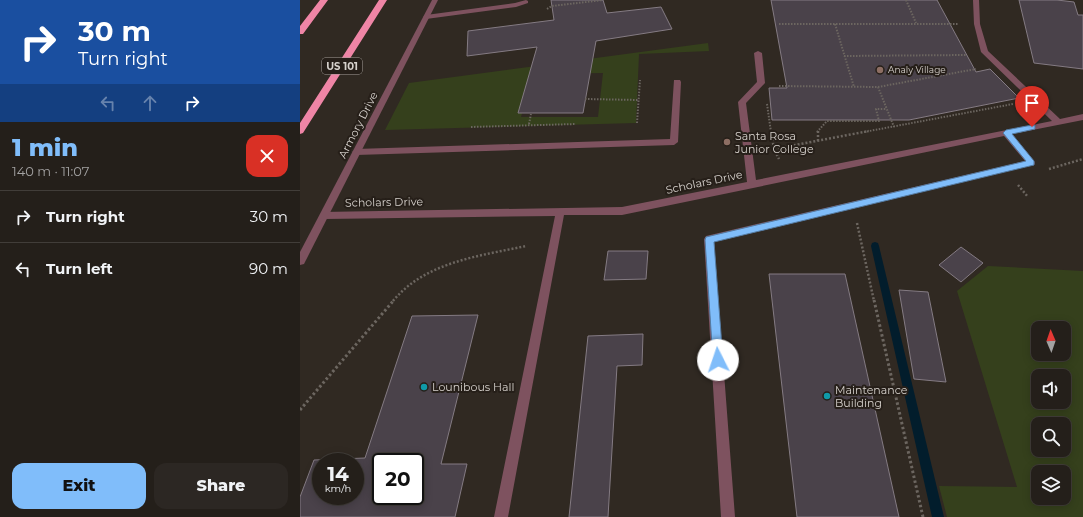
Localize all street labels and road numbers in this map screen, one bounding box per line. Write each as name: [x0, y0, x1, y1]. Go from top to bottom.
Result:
road number: US 101: [322, 58, 362, 74]
street label: Armory Drive: [335, 89, 381, 161]
street label: Scholars Drive: [664, 167, 744, 197]
street label: Scholars Drive: [345, 194, 424, 210]

